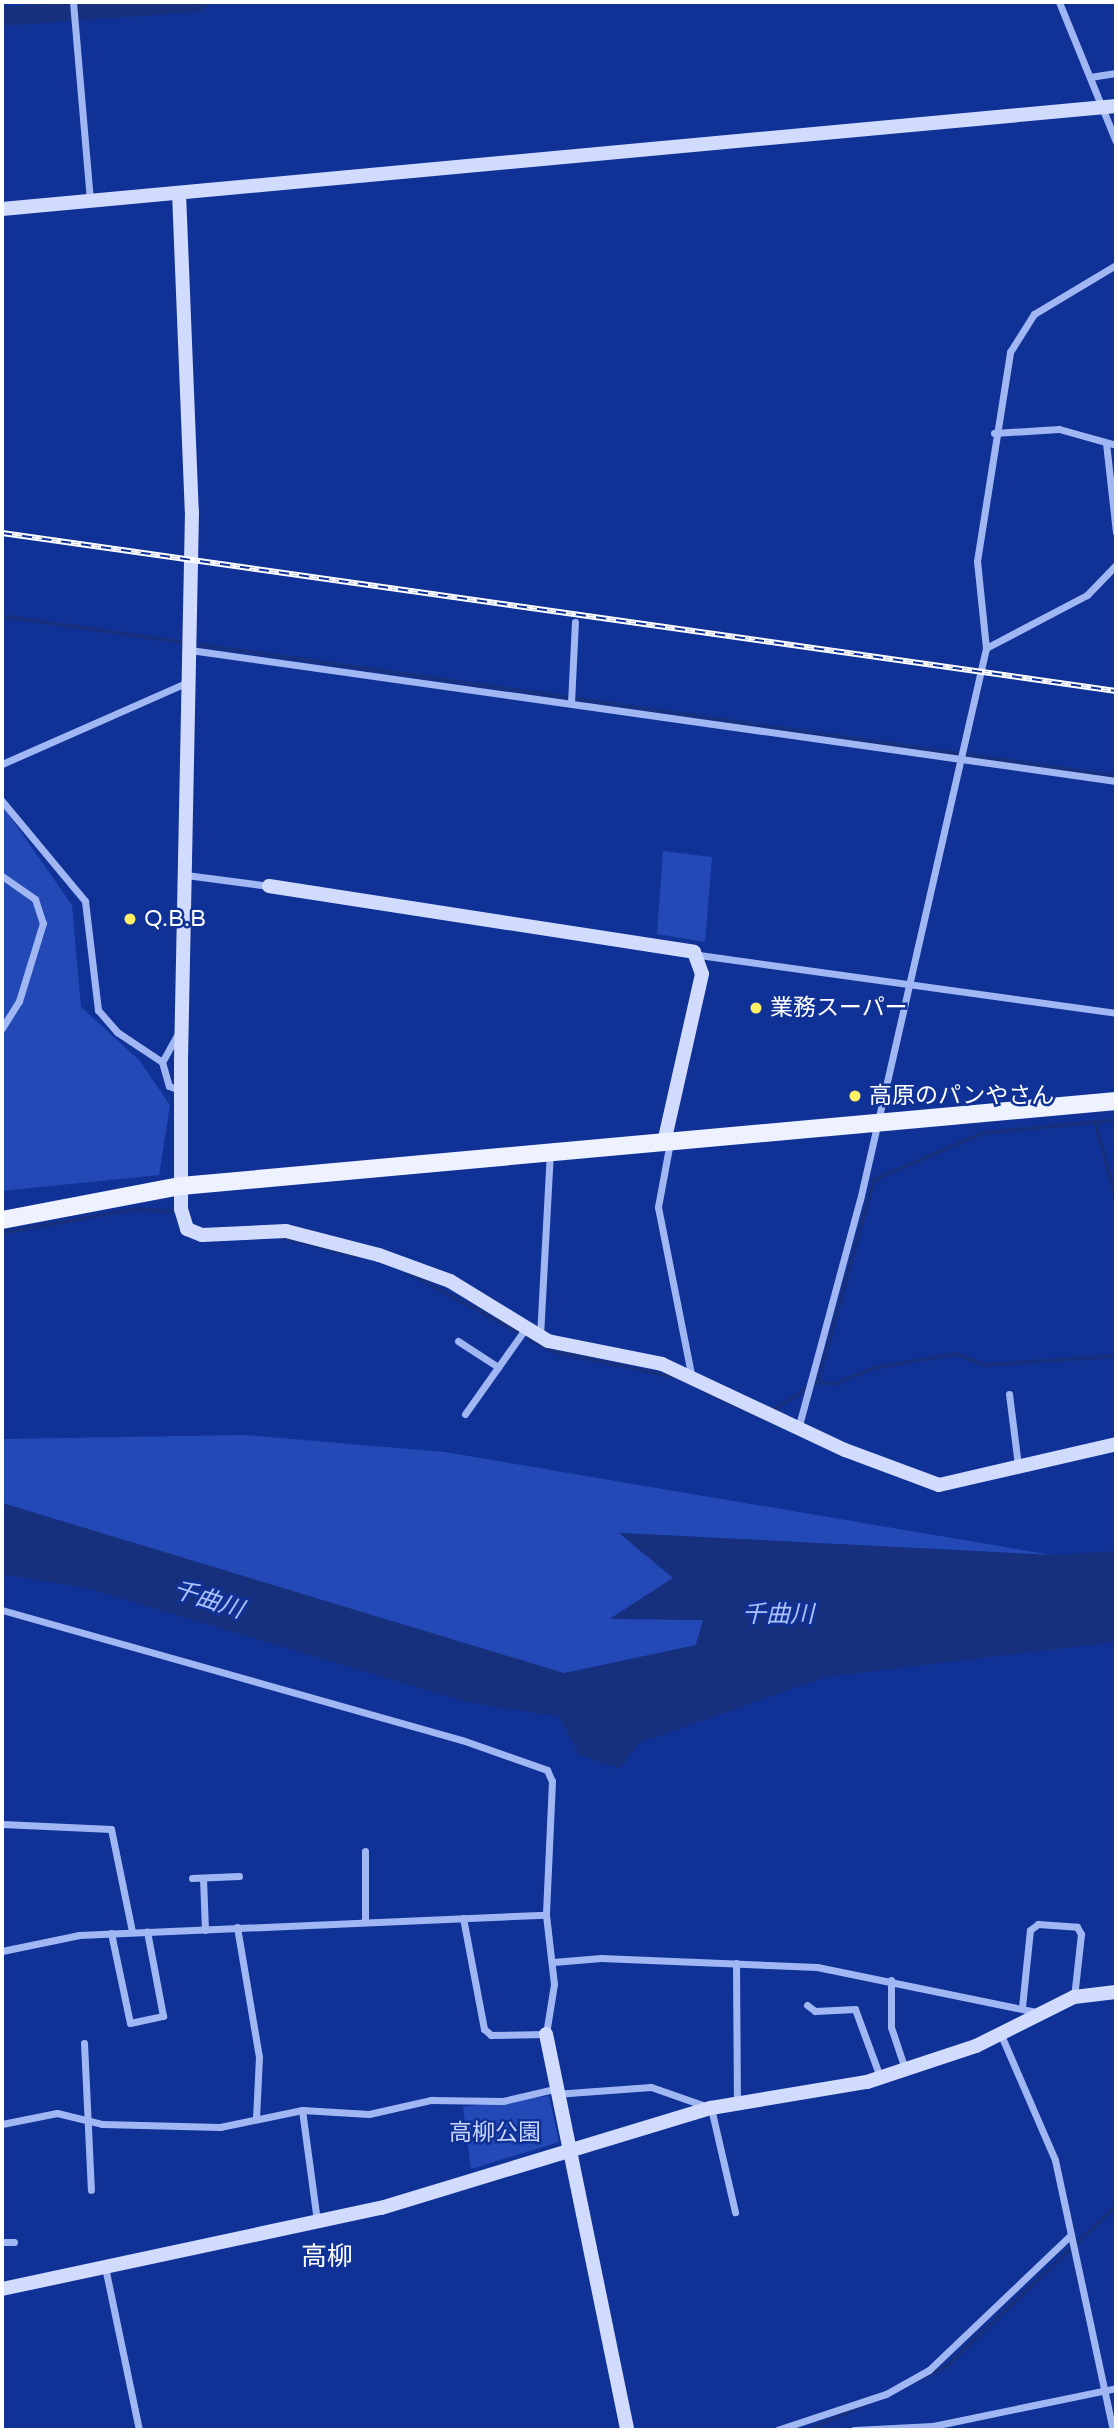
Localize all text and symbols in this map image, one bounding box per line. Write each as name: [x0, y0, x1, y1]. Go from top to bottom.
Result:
place label: Q.B.B: [144, 905, 206, 933]
marker: Q.B.B: [122, 911, 138, 927]
place label: 業務スーパー: [770, 994, 908, 1022]
marker: 業務スーパー: [748, 1000, 764, 1016]
place label: 高原のパンやさん: [869, 1082, 1053, 1110]
marker: 高原のパンやさん: [847, 1088, 863, 1104]
water label: 千曲川: [169, 1575, 247, 1625]
water label: 千曲川: [742, 1601, 814, 1629]
park label: 高柳公園: [449, 2119, 541, 2147]
district label: 高柳: [301, 2241, 353, 2273]

